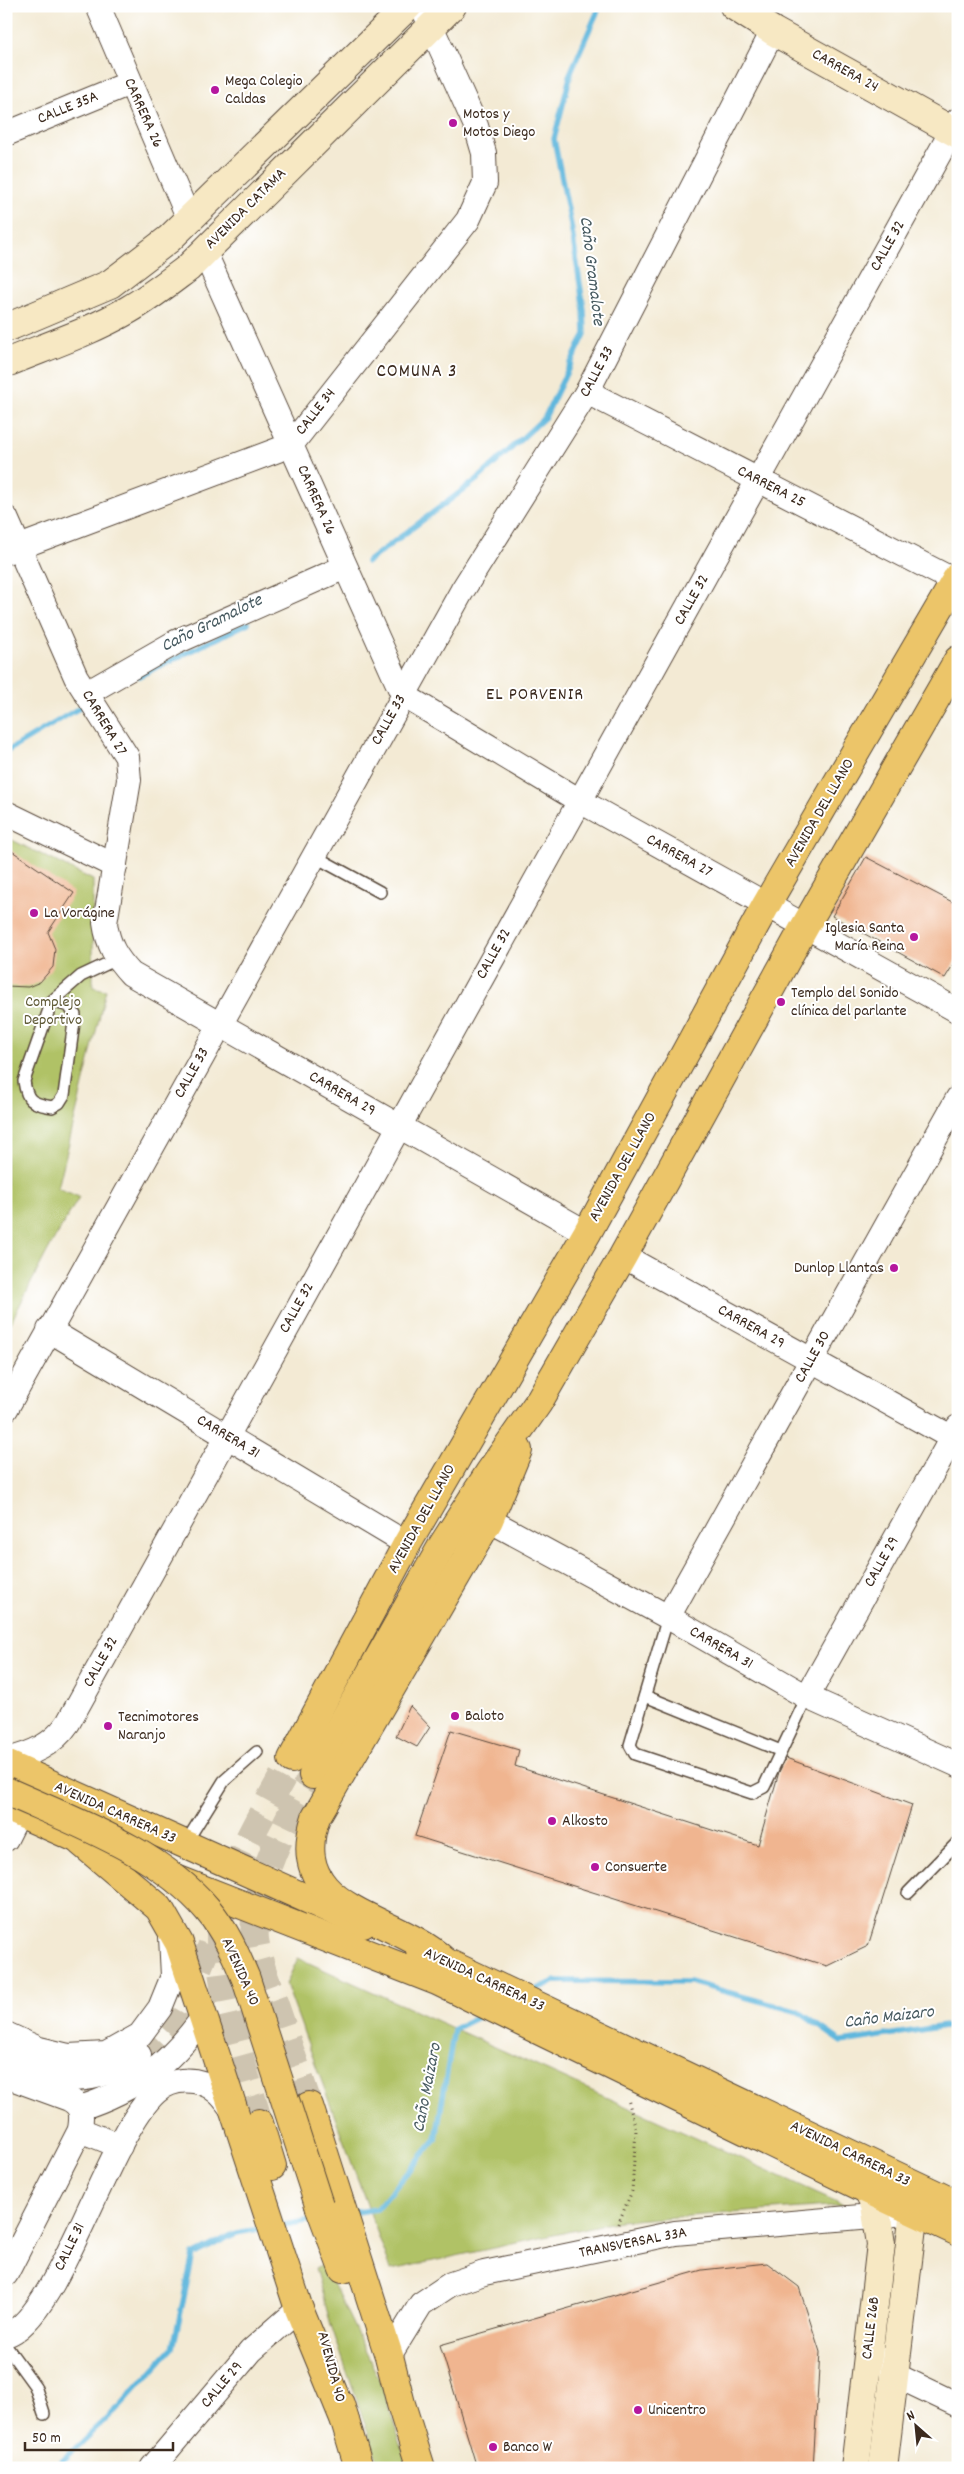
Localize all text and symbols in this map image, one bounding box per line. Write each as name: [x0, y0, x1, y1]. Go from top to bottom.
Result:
street label: CARRERA 24: [807, 43, 883, 99]
place label: Mega Colegio Caldas: [225, 70, 303, 111]
street label: CARRERA 26: [117, 74, 169, 152]
marker: Mega Colegio Caldas: [209, 84, 221, 96]
street label: CALLE 35A: [34, 85, 102, 131]
place label: Motos y Motos Diego: [463, 103, 535, 144]
marker: Motos y Motos Diego: [447, 117, 459, 129]
street label: AVENIDA CATAMA: [200, 163, 292, 255]
water label: Caño Gramalote: [572, 215, 610, 328]
street label: CALLE 32: [865, 216, 911, 276]
street label: CALLE 33: [574, 342, 620, 402]
district label: COMUNA 3: [376, 359, 458, 386]
street label: CALLE 34: [290, 383, 342, 441]
street label: CARRERA 25: [733, 460, 809, 514]
street label: CARRERA 26: [290, 461, 342, 539]
street label: CALLE 32: [669, 570, 715, 630]
water label: Caño Gramalote: [157, 588, 268, 659]
district label: EL PORVENIR: [486, 683, 584, 708]
street label: CARRERA 27: [75, 686, 133, 760]
street label: CALLE 33: [366, 690, 412, 750]
street label: AVENIDA DEL LLANO: [780, 754, 860, 872]
street label: CARRERA 27: [642, 828, 716, 884]
place label: La Vorágine: [44, 902, 115, 925]
marker: La Vorágine: [28, 907, 40, 919]
place label: Iglesia Santa María Reina: [825, 917, 904, 958]
street label: CALLE 32: [471, 924, 517, 984]
marker: Iglesia Santa María Reina: [908, 931, 920, 943]
place label: Templo del Sonido clínica del parlante: [791, 982, 907, 1023]
park label: Complejo Deportivo: [24, 991, 82, 1032]
marker: Templo del Sonido clínica del parlante: [775, 996, 787, 1008]
street label: CALLE 33: [169, 1043, 215, 1103]
street label: CARRERA 29: [304, 1066, 380, 1122]
street label: AVENIDA DEL LLANO: [583, 1108, 663, 1226]
place label: Dunlop Llantas: [794, 1257, 884, 1280]
marker: Dunlop Llantas: [888, 1262, 900, 1274]
street label: CALLE 32: [274, 1278, 320, 1338]
street label: CARRERA 29: [713, 1299, 789, 1355]
street label: CALLE 30: [789, 1327, 837, 1387]
street label: CARRERA 31: [192, 1409, 264, 1465]
street label: AVENIDA DEL LLANO: [382, 1460, 462, 1578]
street label: CALLE 29: [859, 1532, 905, 1592]
street label: CARRERA 31: [685, 1620, 757, 1676]
street label: CALLE 32: [78, 1632, 124, 1692]
place label: Baloto: [465, 1705, 504, 1728]
place label: Tecnimotores Naranjo: [118, 1706, 199, 1747]
marker: Baloto: [449, 1710, 461, 1722]
marker: Tecnimotores Naranjo: [102, 1720, 114, 1732]
street label: AVENIDA CARRERA 33: [50, 1776, 180, 1850]
place label: Alkosto: [562, 1810, 608, 1833]
marker: Alkosto: [546, 1815, 558, 1827]
place label: Consuerte: [605, 1856, 667, 1879]
marker: Consuerte: [589, 1861, 601, 1873]
street label: AVENIDA 40: [215, 1934, 265, 2010]
street label: AVENIDA CARRERA 33: [420, 1942, 548, 2018]
water label: Caño Maizaro: [843, 2000, 936, 2036]
water label: Caño Maizaro: [407, 2040, 449, 2135]
street label: AVENIDA CARRERA 33: [786, 2115, 914, 2193]
street label: CALLE 31: [48, 2219, 92, 2275]
street label: TRANSVERSAL 33A: [577, 2221, 689, 2265]
street label: CALLE 26B: [856, 2295, 886, 2361]
street label: AVENIDA 40: [310, 2329, 352, 2405]
street label: CALLE 29: [196, 2357, 248, 2413]
place label: Unicentro: [648, 2399, 706, 2422]
north arrow: [892, 2402, 942, 2452]
marker: Unicentro: [632, 2404, 644, 2416]
text: N: [903, 2406, 919, 2427]
scale bar: [25, 2419, 172, 2451]
text: 50 m: [32, 2428, 61, 2450]
place label: Banco W: [503, 2436, 553, 2459]
marker: Banco W: [487, 2441, 499, 2453]

